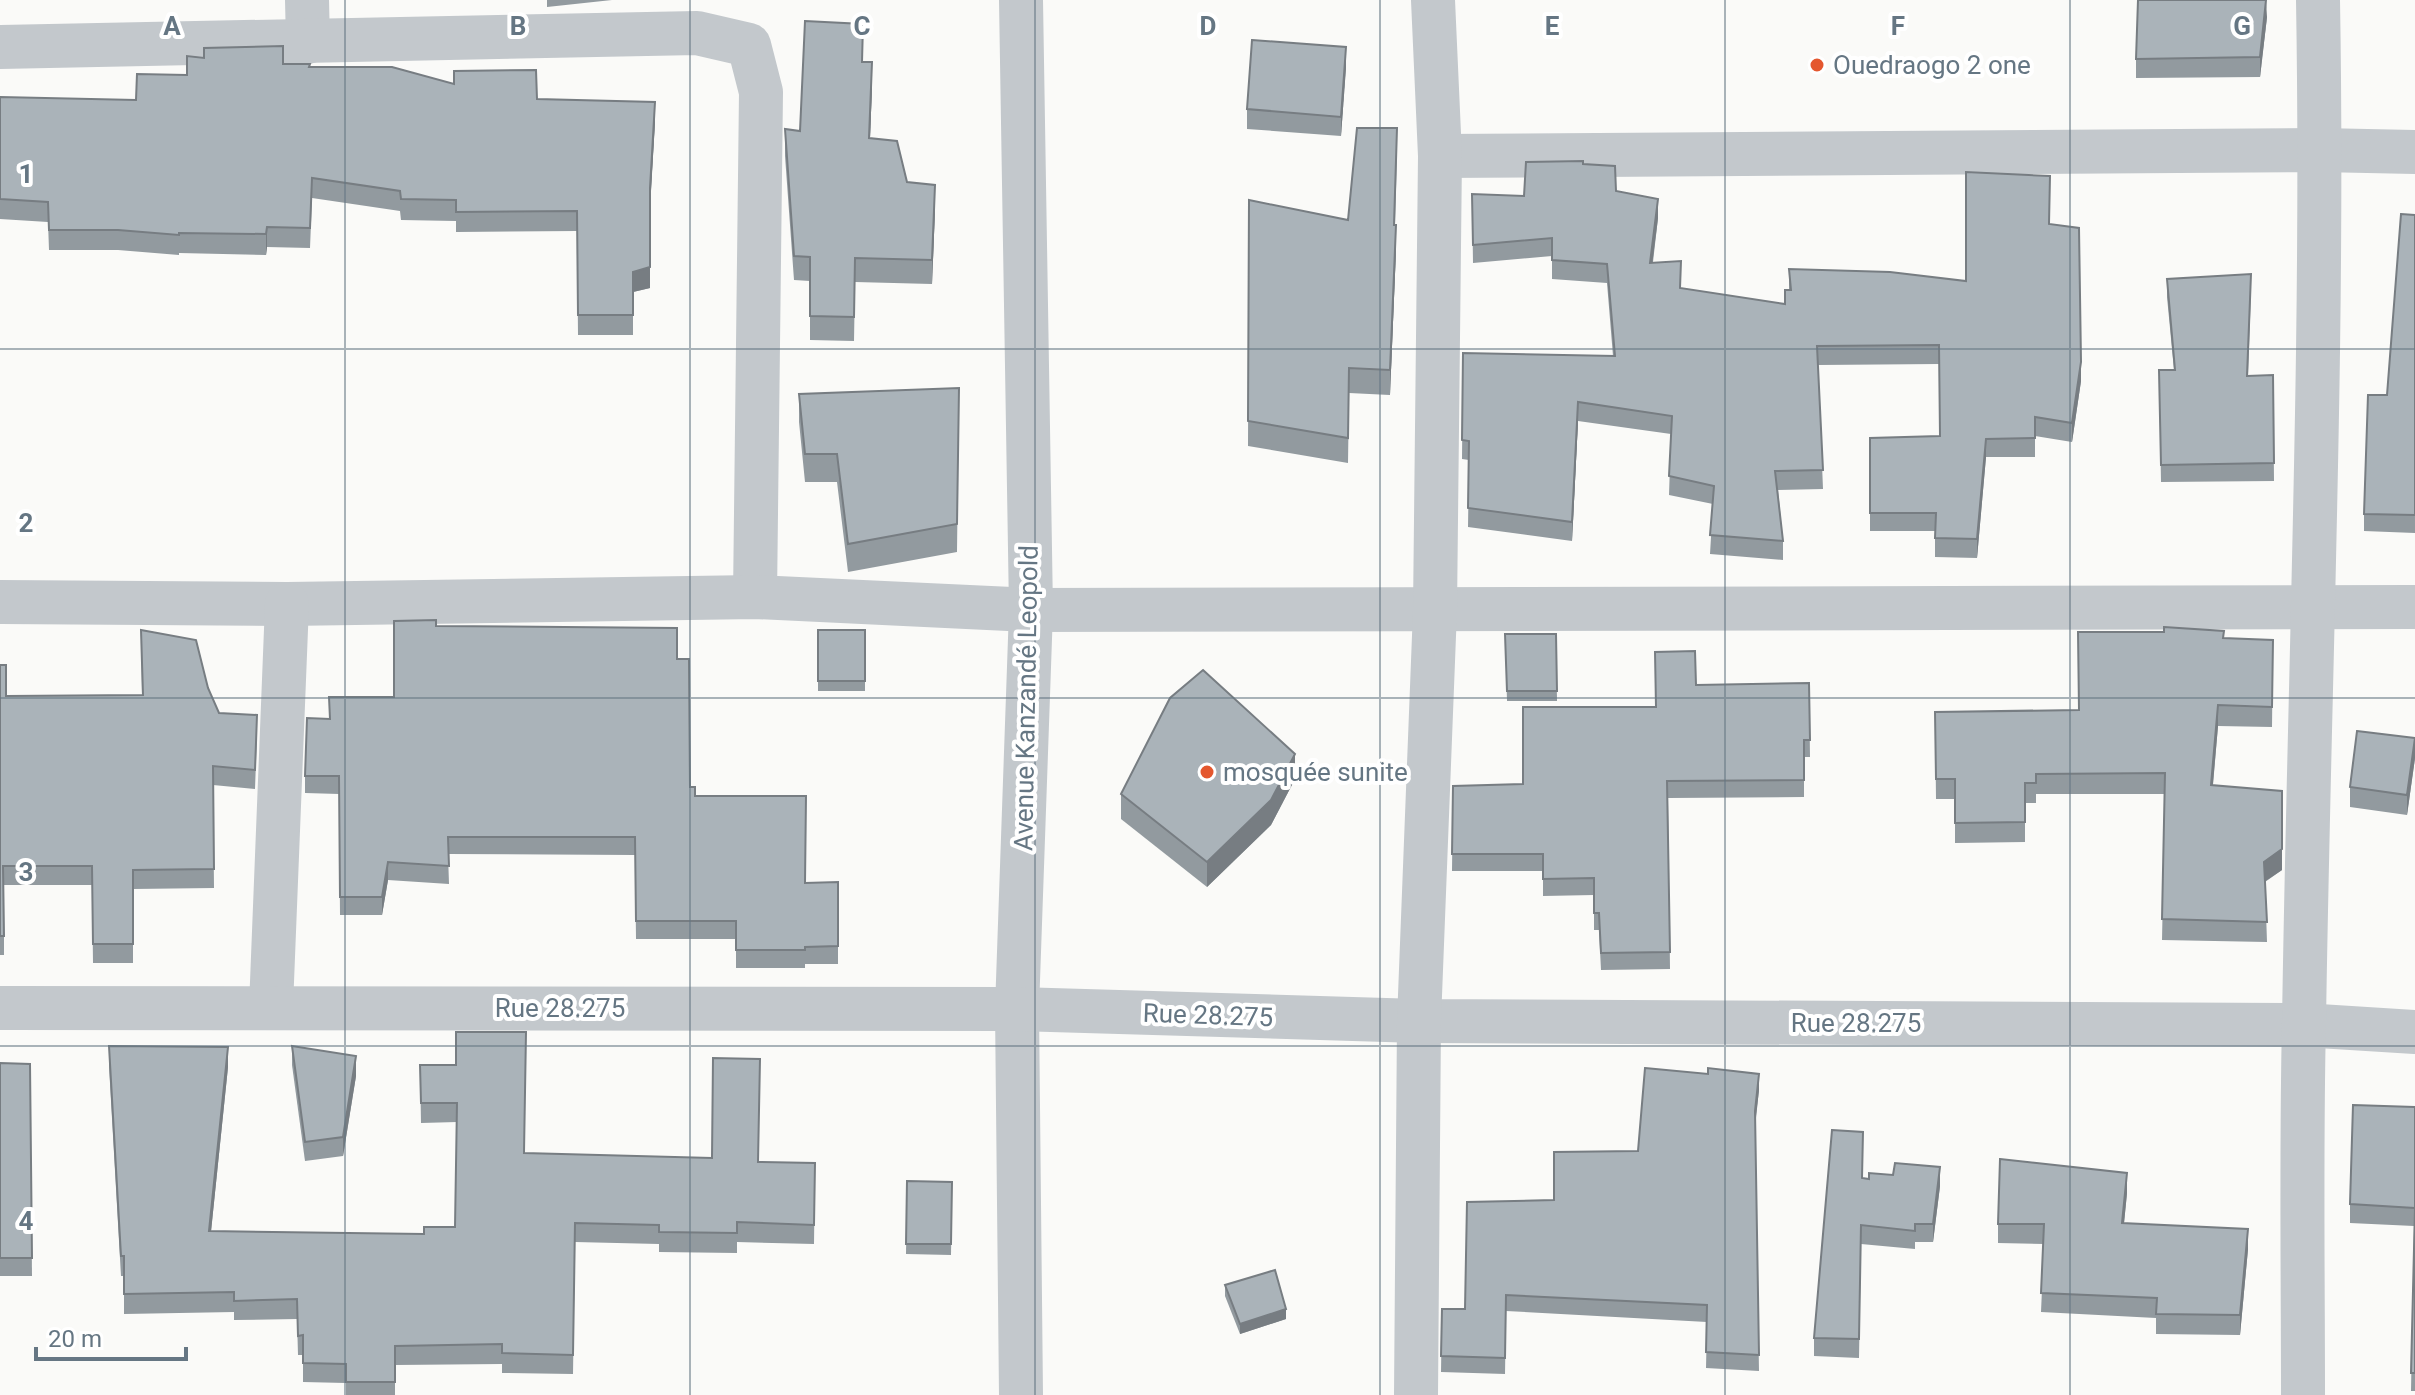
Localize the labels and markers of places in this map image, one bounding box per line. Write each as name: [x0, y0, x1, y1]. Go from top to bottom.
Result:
place label: Ouedraogo 2 one: [1833, 50, 2031, 80]
marker: Ouedraogo 2 one: [1808, 56, 1826, 74]
place label: mosquée sunite: [1223, 757, 1408, 787]
marker: mosquée sunite: [1198, 763, 1216, 781]

